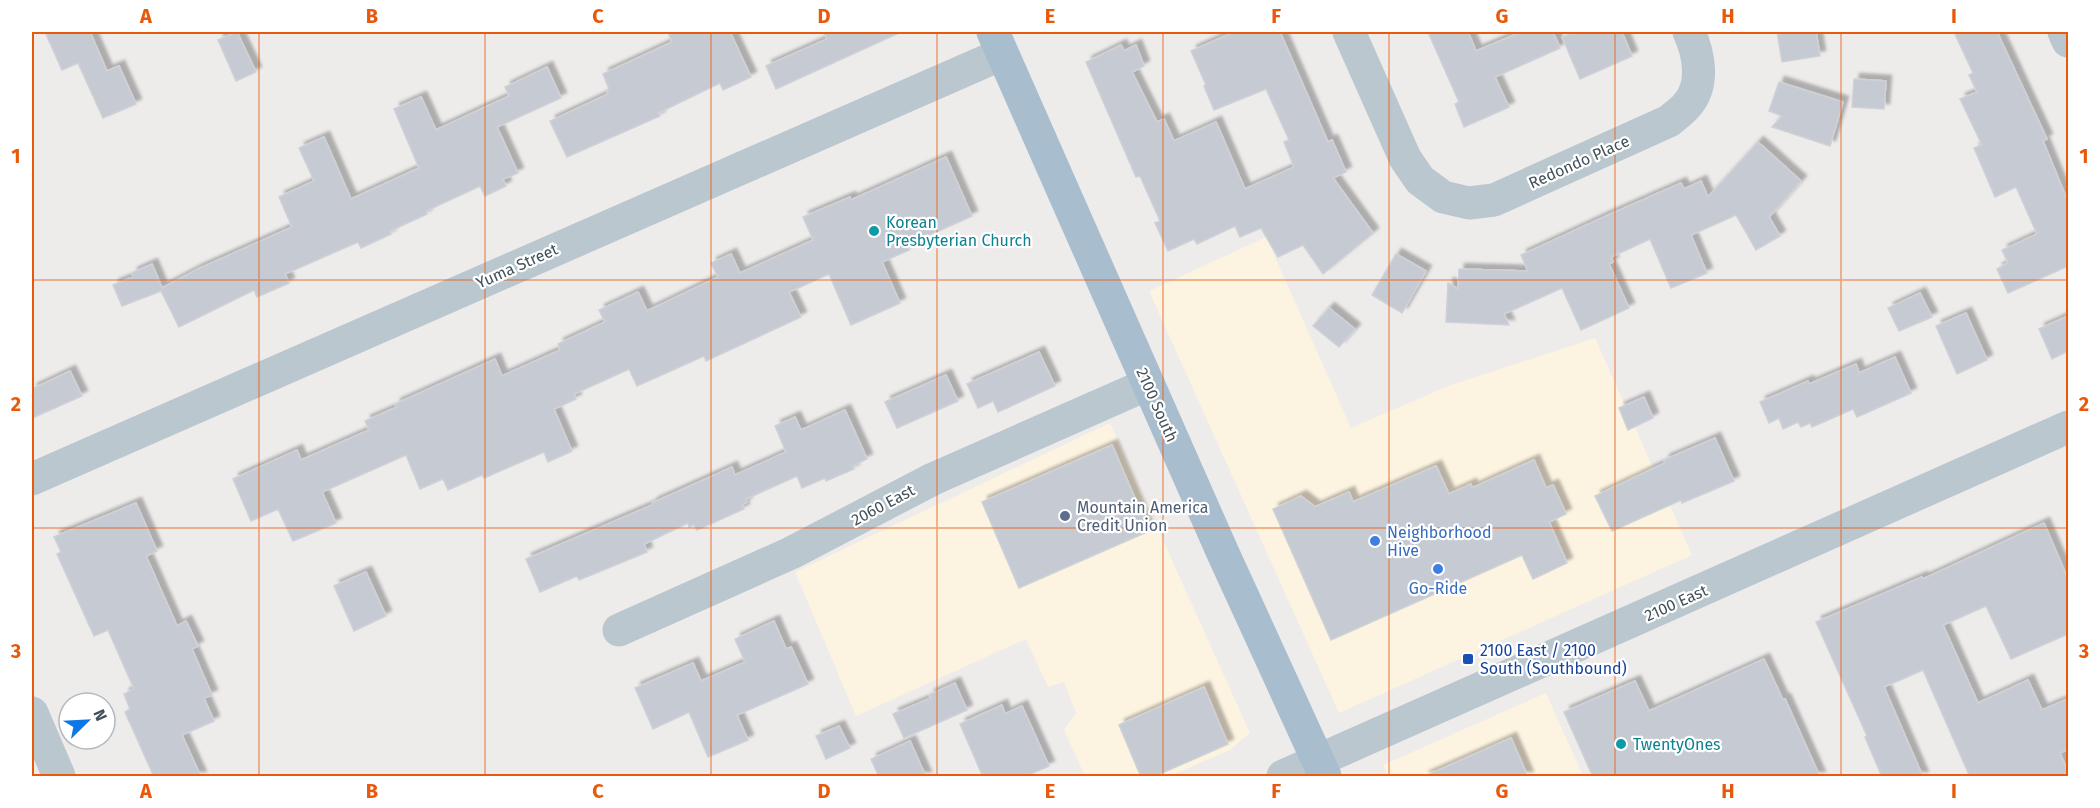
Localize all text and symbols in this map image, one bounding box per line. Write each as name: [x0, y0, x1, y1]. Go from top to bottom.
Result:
text: A: [139, 4, 153, 28]
text: B: [366, 4, 378, 28]
text: C: [592, 4, 604, 28]
text: D: [817, 4, 831, 28]
text: E: [1045, 4, 1055, 28]
text: F: [1271, 4, 1281, 28]
text: G: [1496, 4, 1508, 28]
text: H: [1721, 4, 1735, 28]
text: I: [1951, 4, 1957, 28]
street label: Redondo Place: [1526, 131, 1632, 193]
text: 1: [11, 144, 21, 168]
text: 1: [2079, 144, 2089, 168]
place label: Korean Presbyterian Church: [886, 213, 1032, 250]
marker: Korean Presbyterian Church: [867, 224, 881, 238]
street label: Yuma Street: [473, 239, 561, 292]
street label: 2100 South: [1132, 365, 1182, 445]
text: 2: [11, 392, 21, 416]
text: 2: [2079, 392, 2089, 416]
street label: 2060 East: [848, 480, 918, 530]
place label: Mountain America Credit Union: [1077, 498, 1208, 535]
marker: Mountain America Credit Union: [1058, 509, 1072, 523]
place label: Neighborhood Hive: [1387, 523, 1492, 560]
marker: Neighborhood Hive: [1368, 534, 1382, 548]
marker: Go-Ride: [1431, 562, 1445, 576]
place label: Go-Ride: [1409, 579, 1467, 598]
street label: 2100 East: [1642, 581, 1711, 625]
text: 3: [10, 639, 21, 663]
text: 3: [2078, 639, 2089, 663]
place label: 2100 East / 2100 South (Southbound): [1480, 641, 1627, 678]
marker: 2100 East / 2100 South (Southbound): [1461, 652, 1475, 666]
north arrow: [57, 691, 117, 751]
text: N: [89, 706, 111, 724]
place label: TwentyOnes: [1633, 735, 1721, 754]
marker: TwentyOnes: [1614, 737, 1628, 751]
text: A: [139, 779, 153, 803]
text: B: [366, 779, 378, 803]
text: C: [592, 779, 604, 803]
text: D: [817, 779, 831, 803]
text: E: [1045, 779, 1055, 803]
text: F: [1271, 779, 1281, 803]
text: G: [1496, 779, 1508, 803]
text: H: [1721, 779, 1735, 803]
text: I: [1951, 779, 1957, 803]

